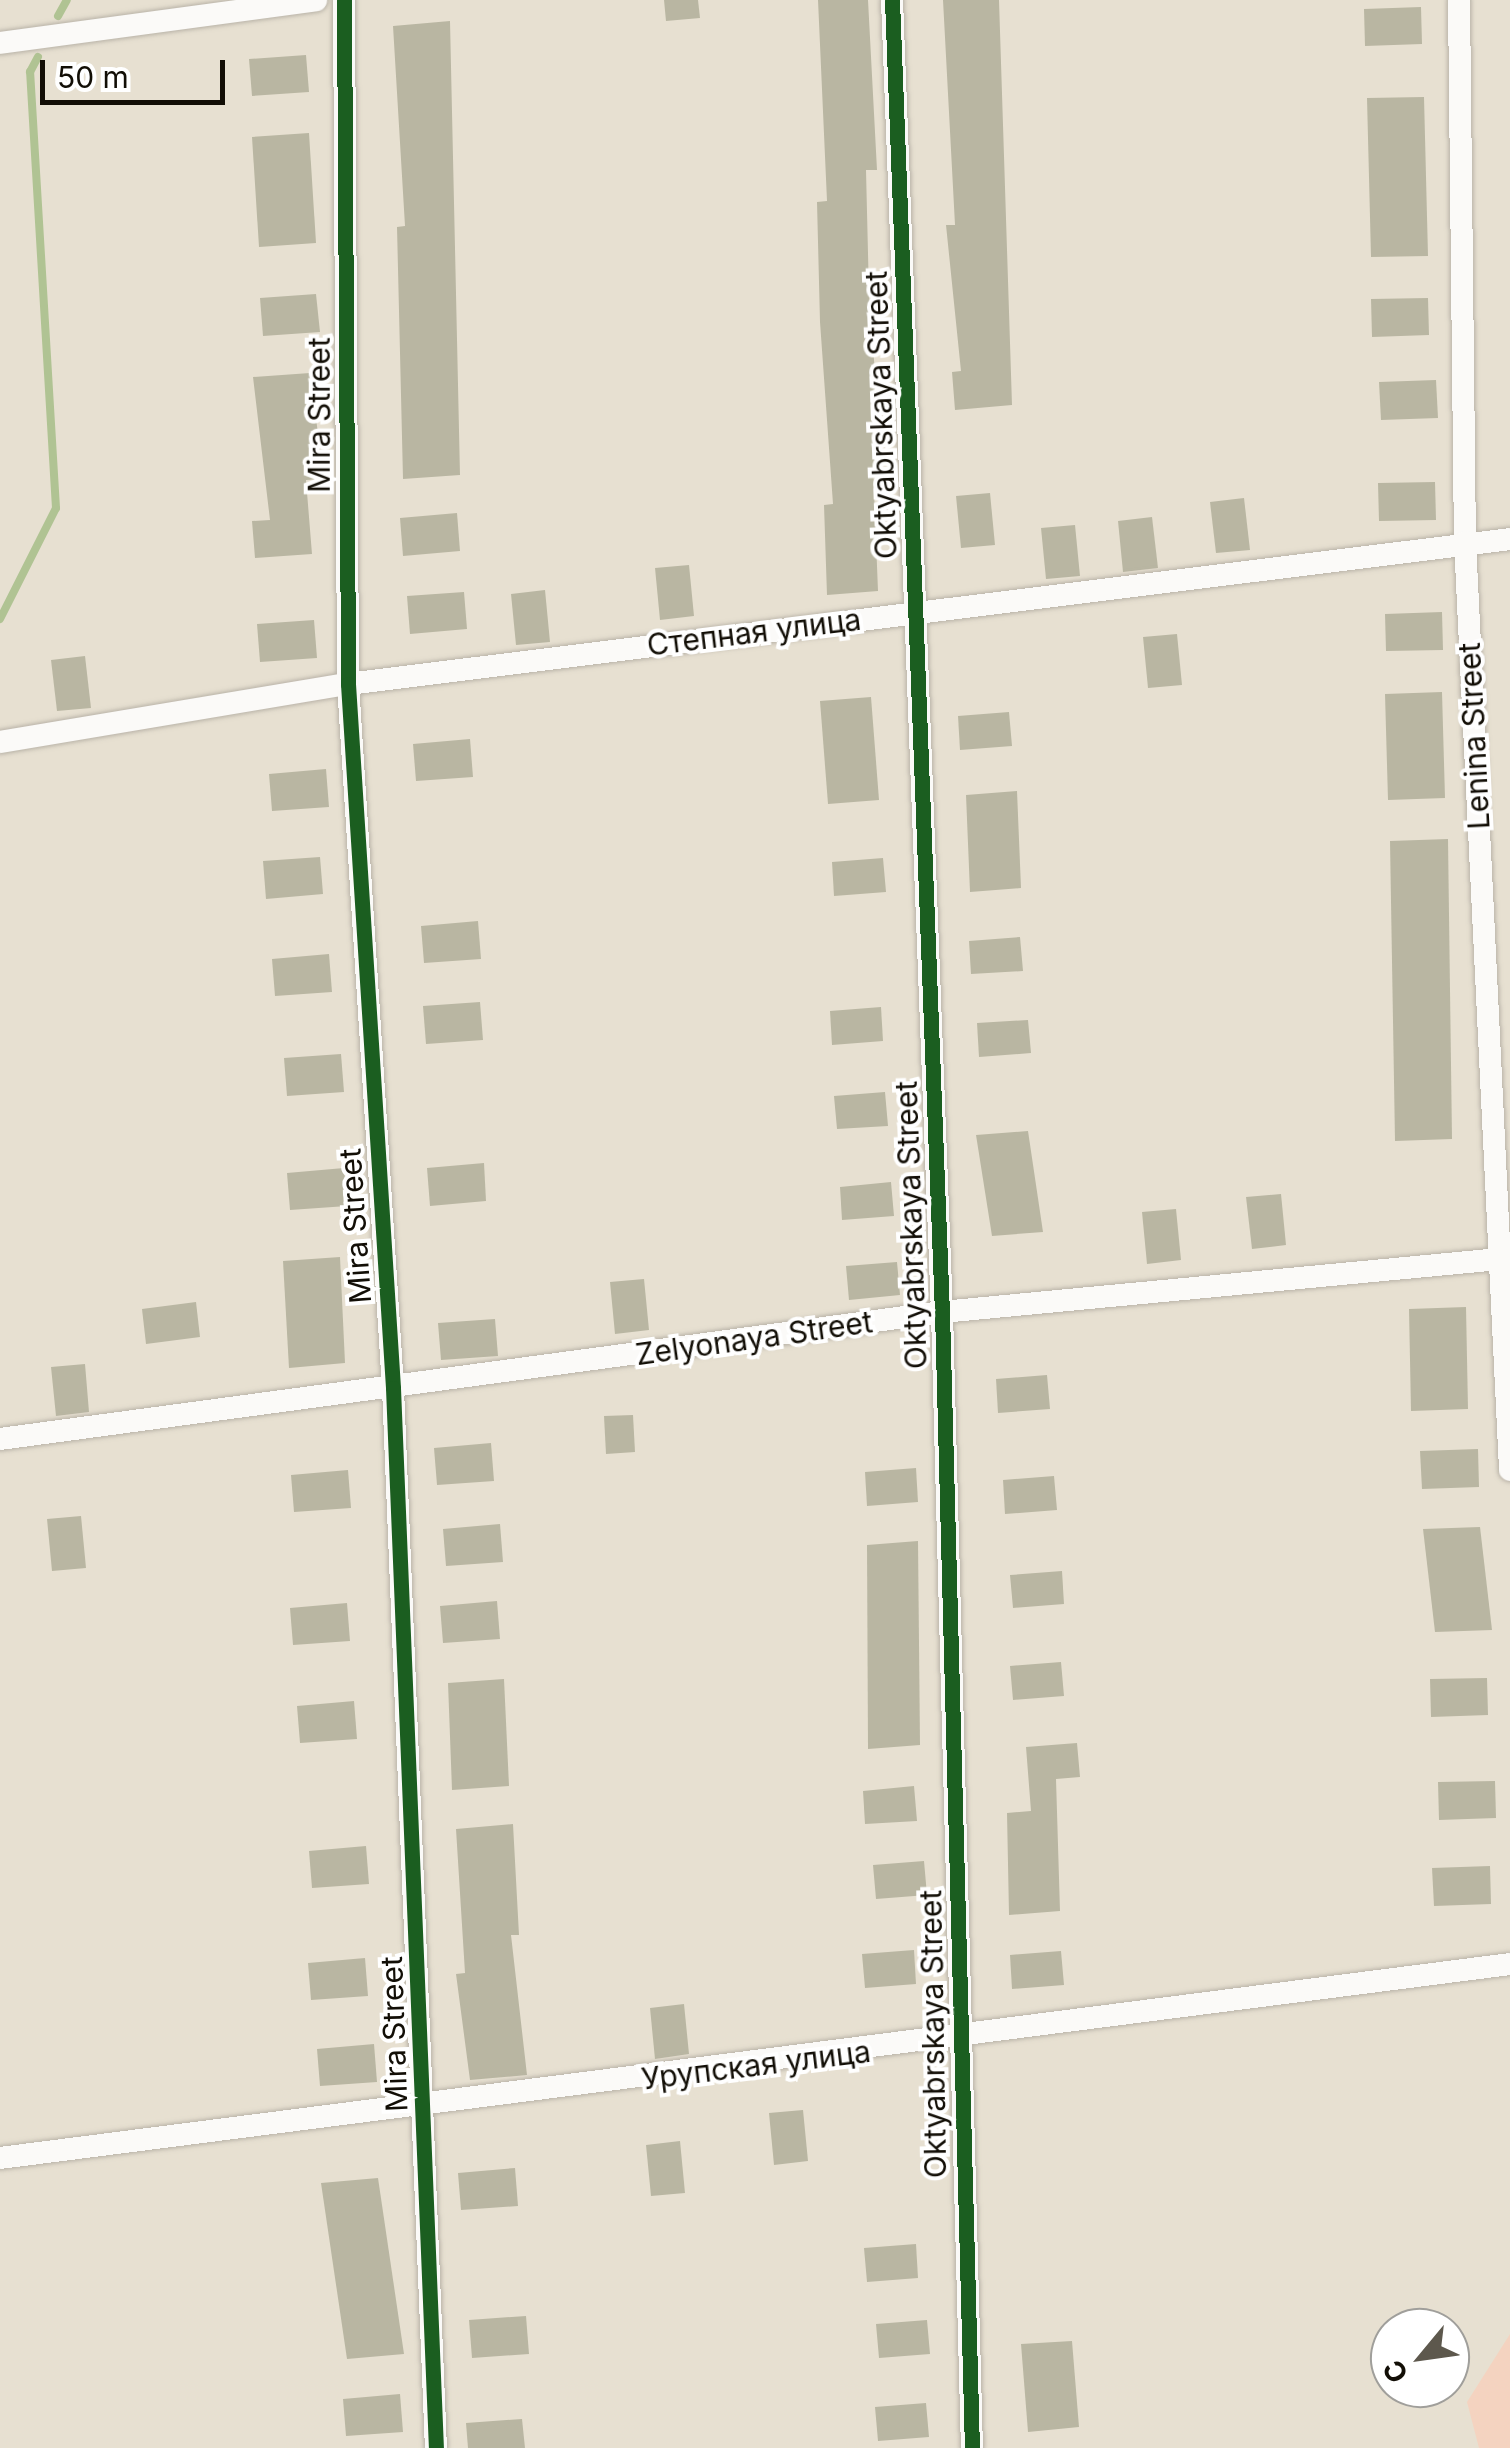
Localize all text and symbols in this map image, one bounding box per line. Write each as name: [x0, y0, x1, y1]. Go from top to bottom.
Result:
scale bar: [45, 40, 230, 102]
text: 50 m: [57, 59, 129, 95]
street label: Oktyabrskaya Street: [858, 270, 904, 560]
street label: Mira Street: [301, 337, 337, 493]
street label: Степная улица: [645, 601, 863, 663]
street label: Lenina Street: [1451, 642, 1497, 830]
street label: Oktyabrskaya Street: [888, 1080, 934, 1370]
street label: Mira Street: [332, 1147, 378, 1305]
street label: Zelyonaya Street: [633, 1304, 875, 1372]
street label: Oktyabrskaya Street: [912, 1890, 954, 2178]
street label: Mira Street: [373, 1956, 415, 2112]
street label: Урупская улица: [639, 2033, 873, 2097]
north arrow: [1370, 2308, 1470, 2408]
text: С: [1376, 2354, 1415, 2389]

